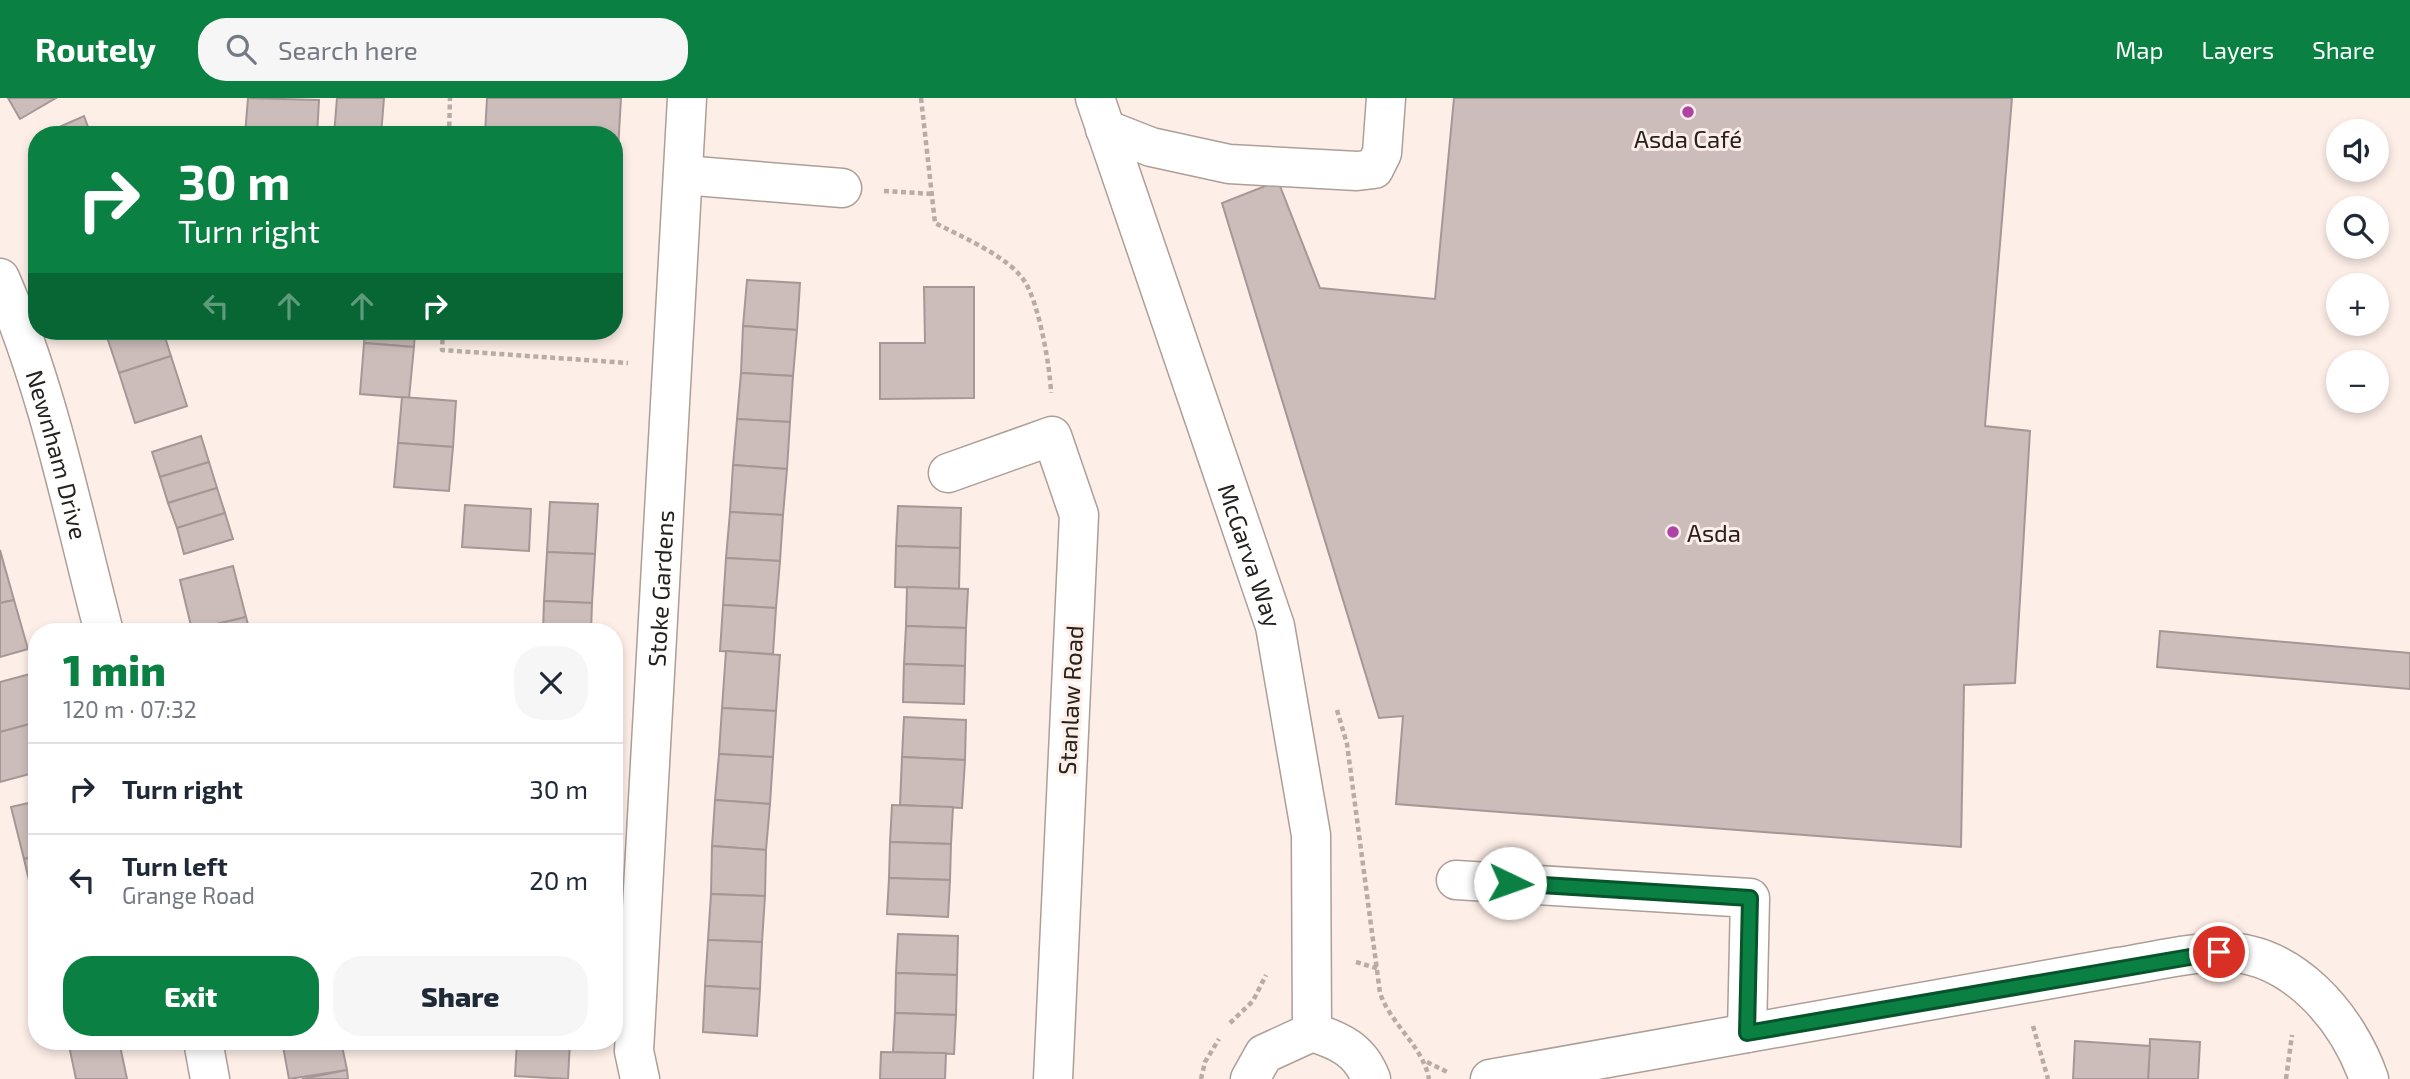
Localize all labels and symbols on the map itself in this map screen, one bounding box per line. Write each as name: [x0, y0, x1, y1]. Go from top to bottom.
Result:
marker: Asda Café: [1680, 104, 1696, 120]
place label: Asda Café: [1634, 124, 1742, 153]
street label: Newnham Drive: [21, 366, 95, 542]
street label: McGarva Way: [1213, 480, 1289, 631]
street label: Stoke Gardens: [641, 509, 679, 667]
place label: Asda: [1687, 518, 1741, 547]
marker: Asda: [1665, 524, 1681, 540]
street label: Stanlaw Road: [1052, 624, 1088, 776]
position arrow: [1473, 846, 1547, 920]
pin: [2189, 922, 2249, 982]

